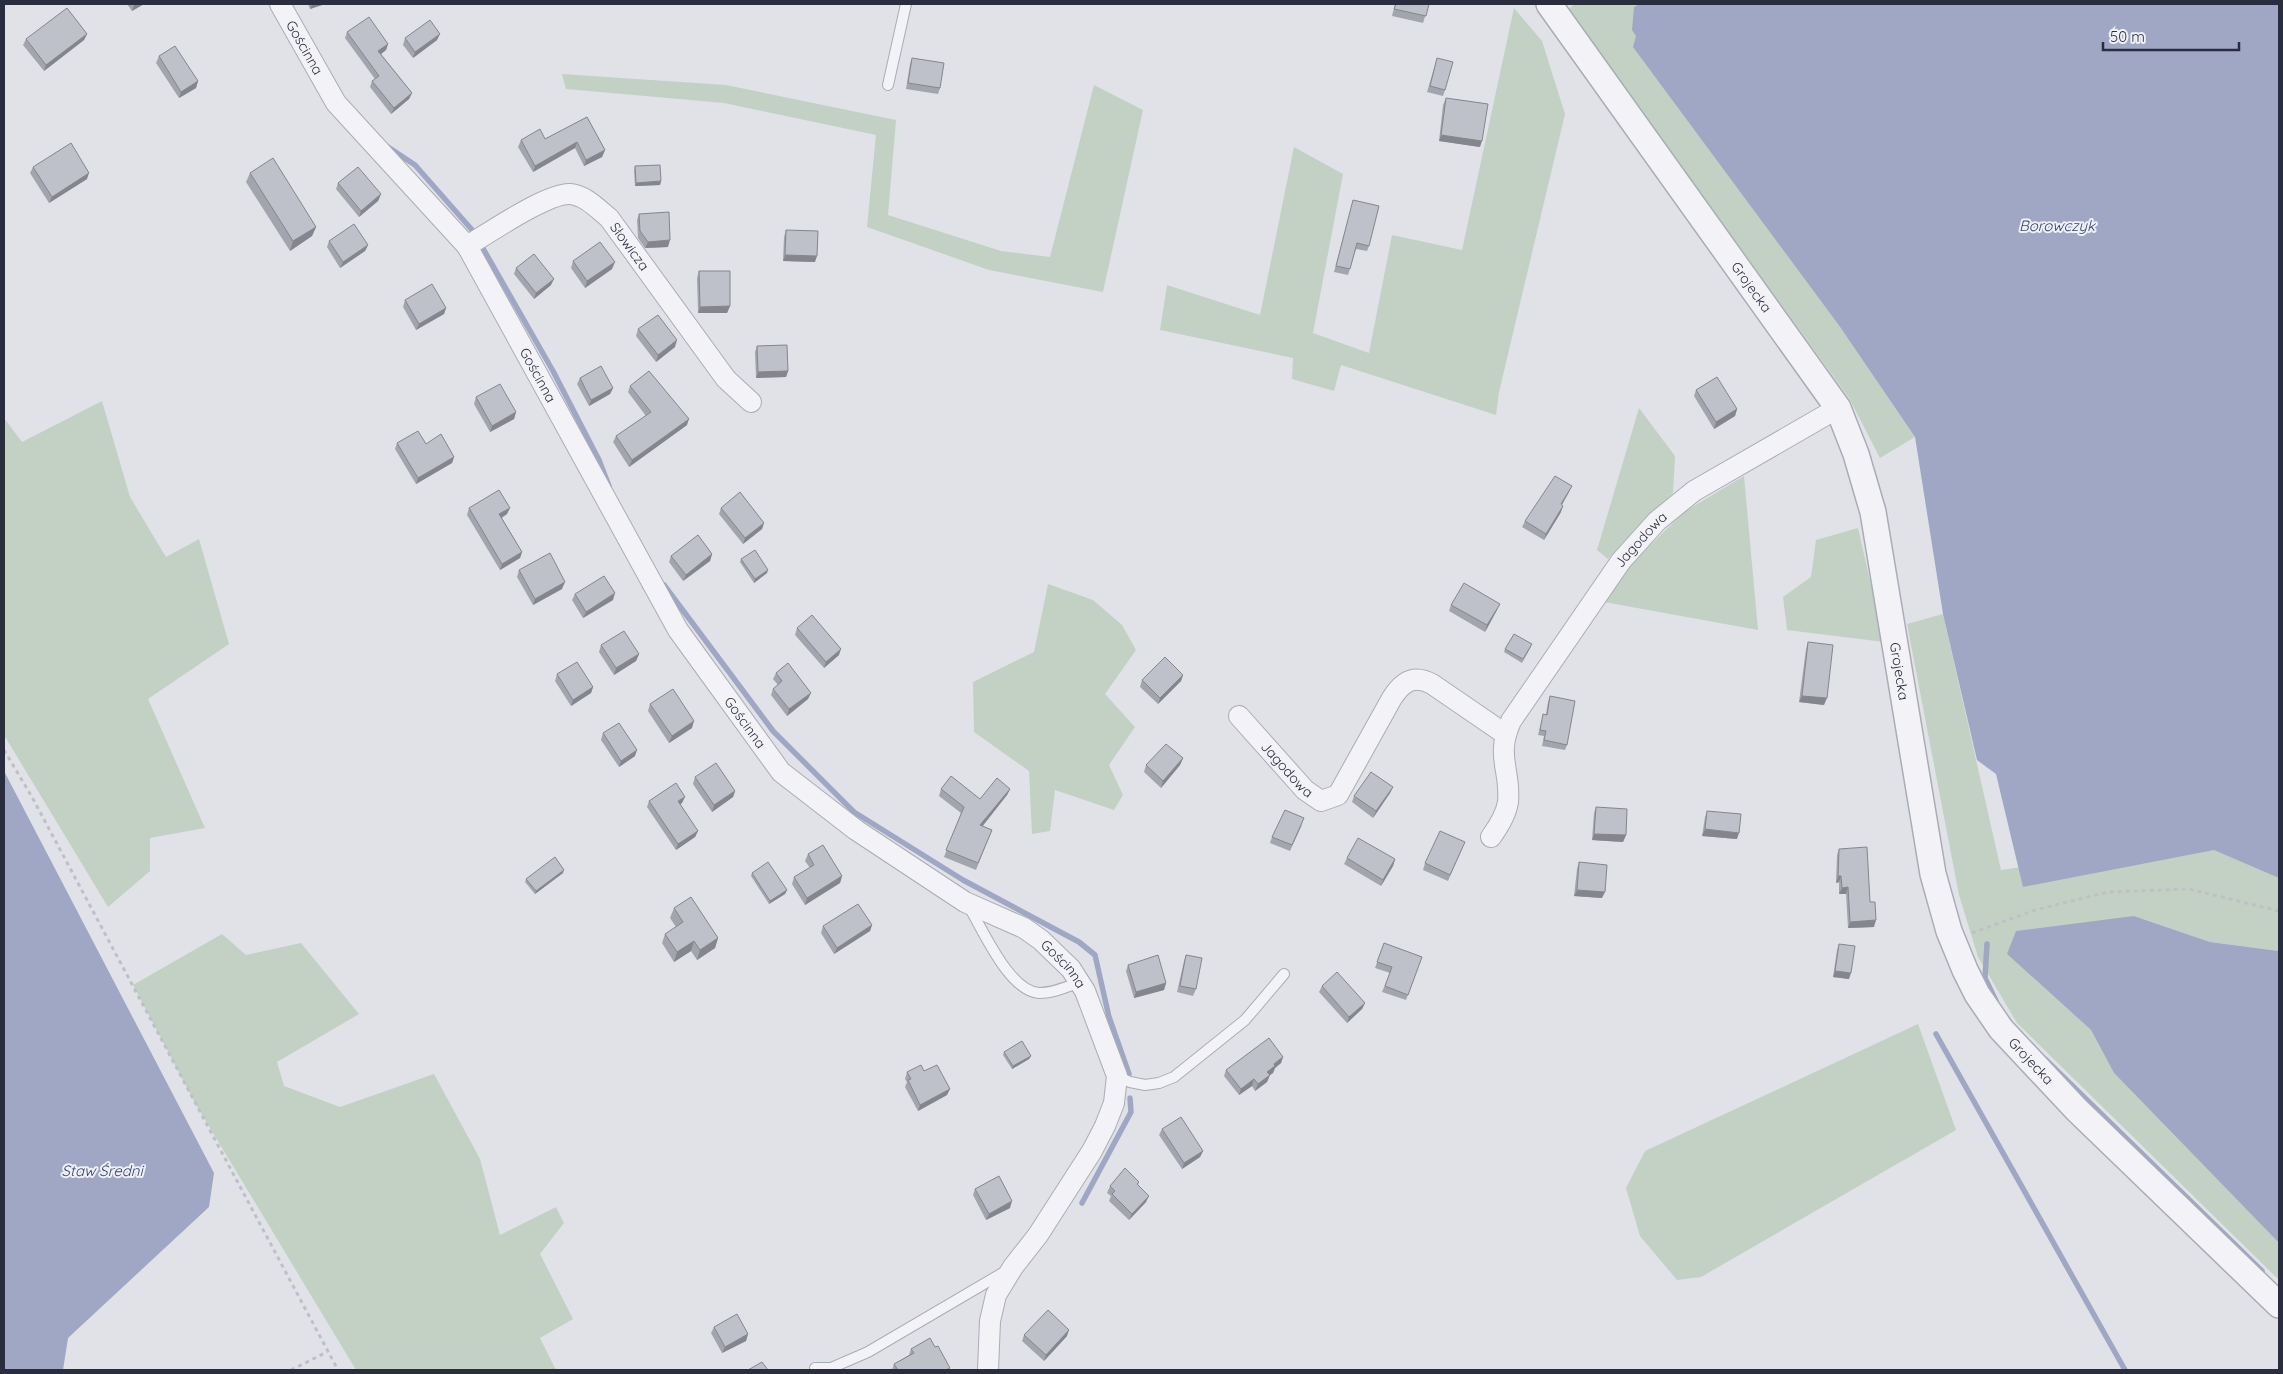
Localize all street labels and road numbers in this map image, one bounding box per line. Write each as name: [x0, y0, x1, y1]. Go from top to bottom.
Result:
street label: Gościnna: [282, 17, 327, 78]
street label: Słowicza: [606, 219, 653, 274]
street label: Grojecka: [1727, 258, 1776, 316]
street label: Gościnna: [516, 345, 560, 406]
street label: Jagodowa: [1610, 508, 1671, 571]
street label: Grojecka: [1886, 641, 1913, 701]
street label: Gościnna: [720, 693, 770, 752]
street label: Jagodowa: [1257, 738, 1316, 802]
street label: Gościnna: [1037, 936, 1090, 992]
street label: Grojecka: [2005, 1034, 2057, 1088]

